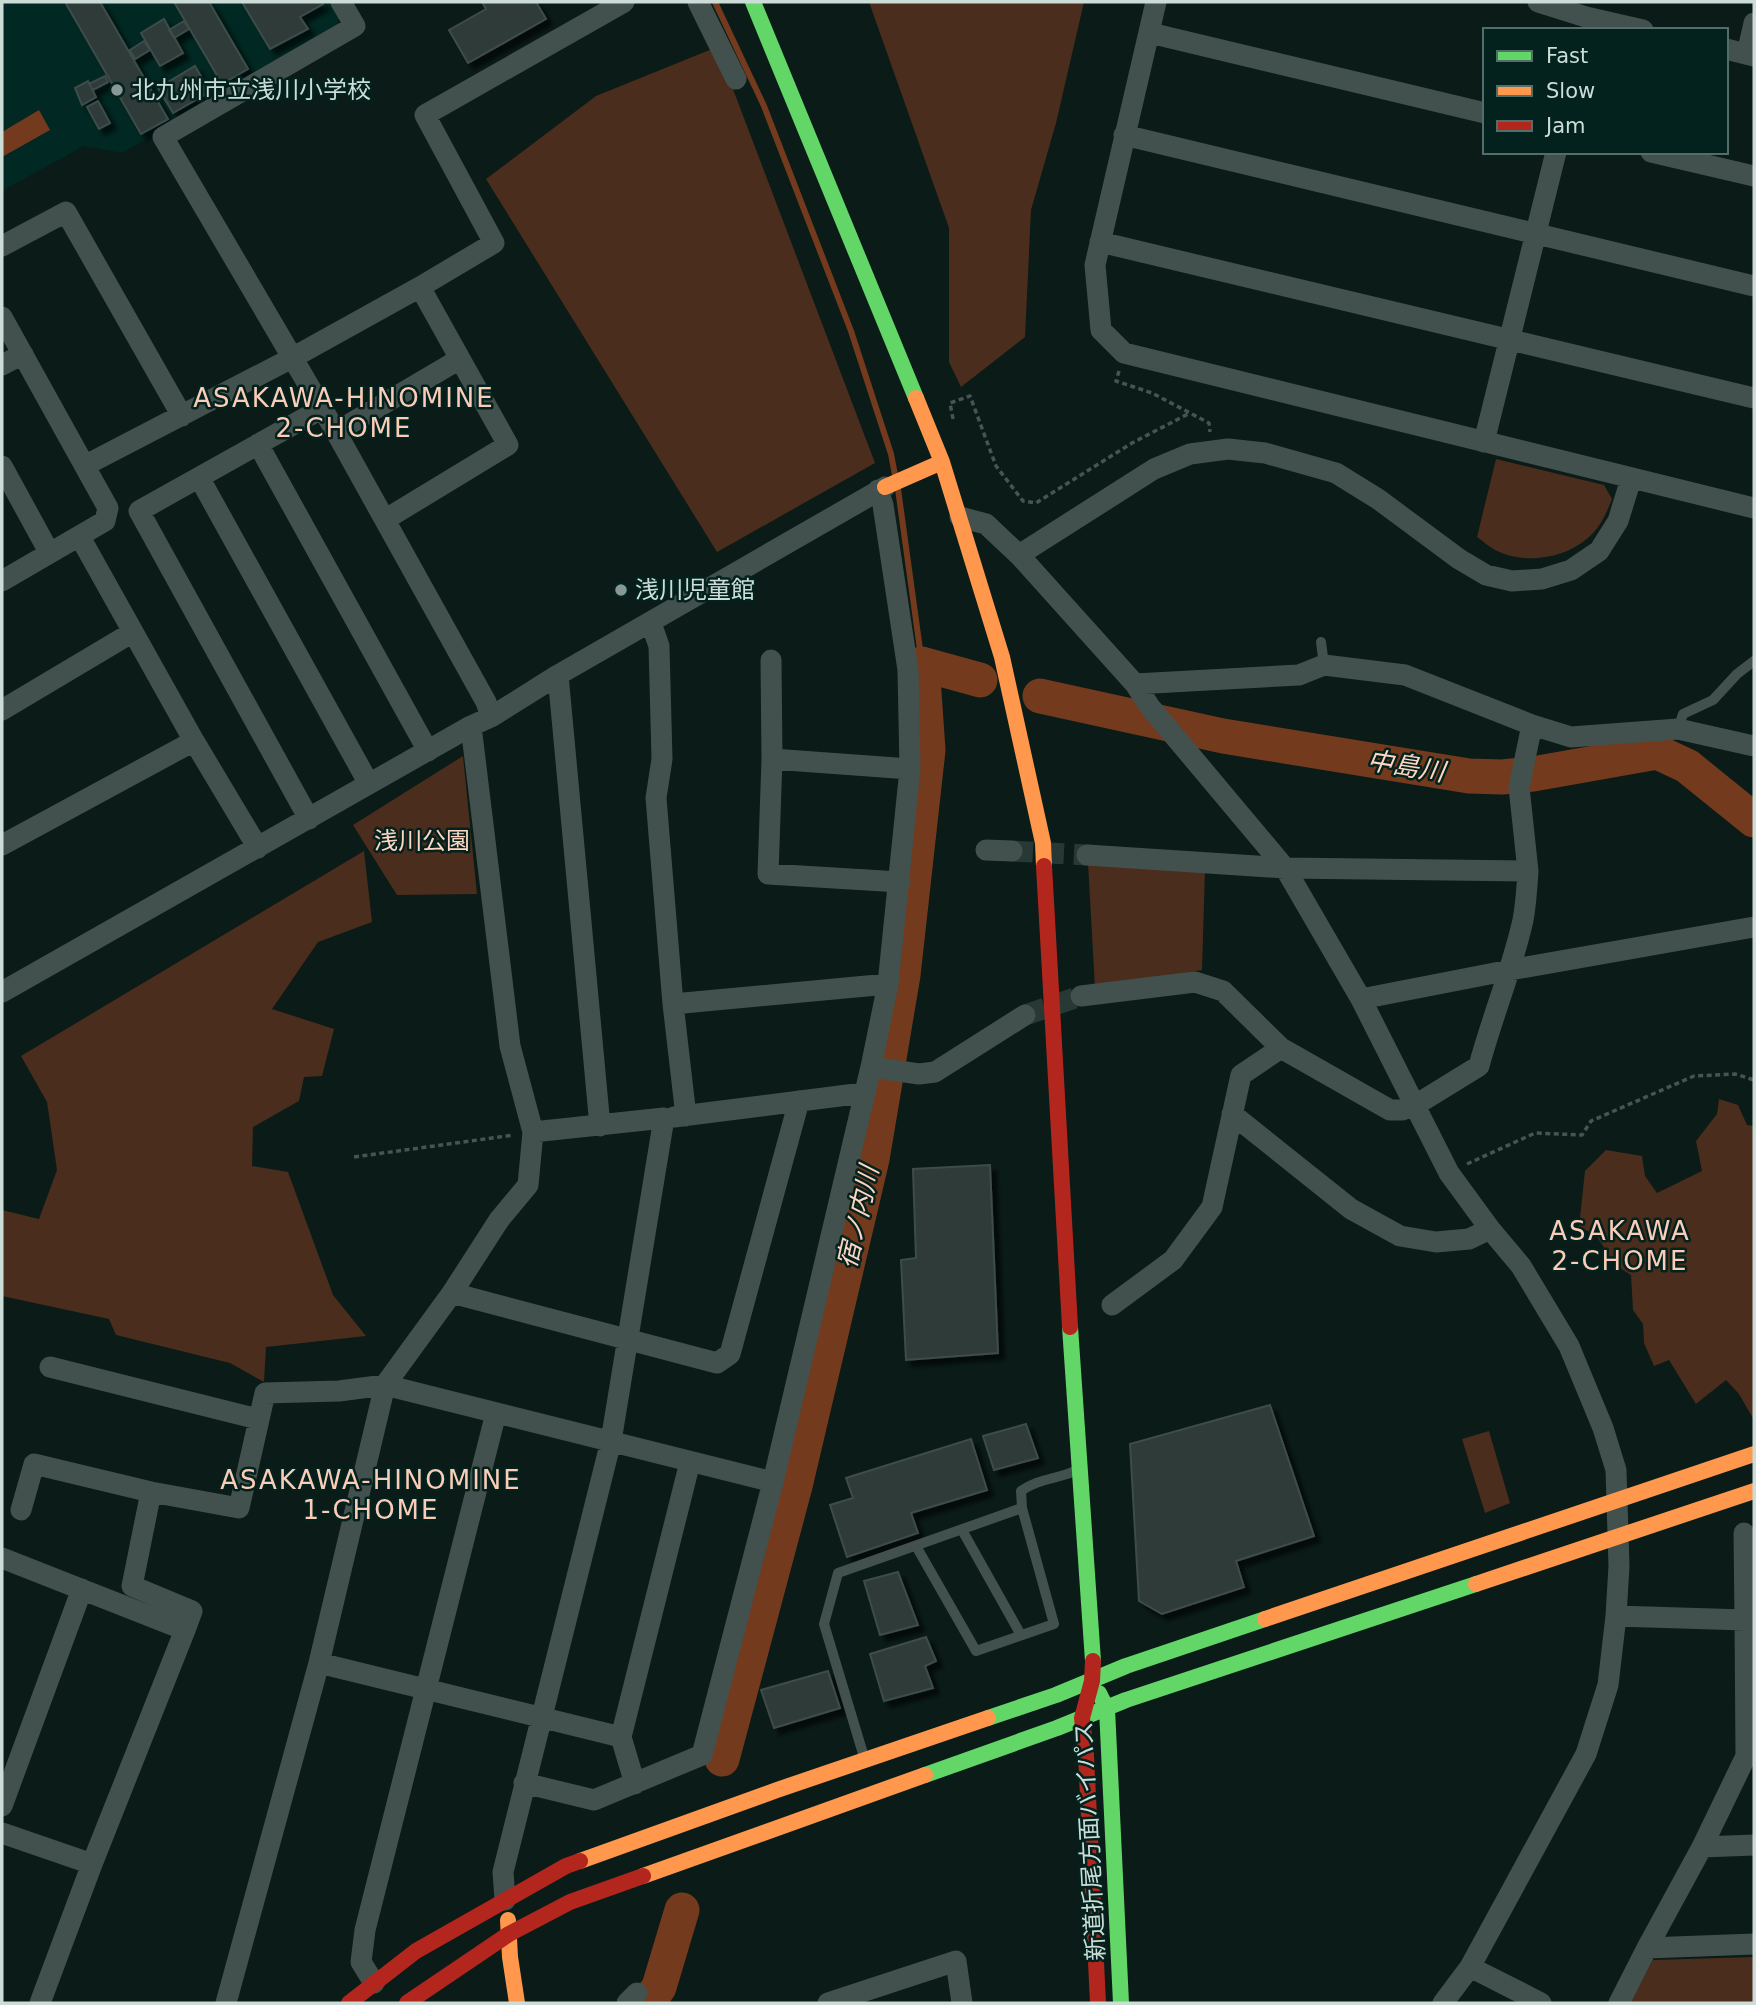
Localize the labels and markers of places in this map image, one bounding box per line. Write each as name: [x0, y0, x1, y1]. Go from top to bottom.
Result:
place label: 北九州市立浅川小学校: [131, 76, 371, 104]
marker: 北九州市立浅川小学校: [109, 82, 125, 98]
place label: 浅川児童館: [635, 576, 755, 604]
marker: 浅川児童館: [613, 582, 629, 598]

